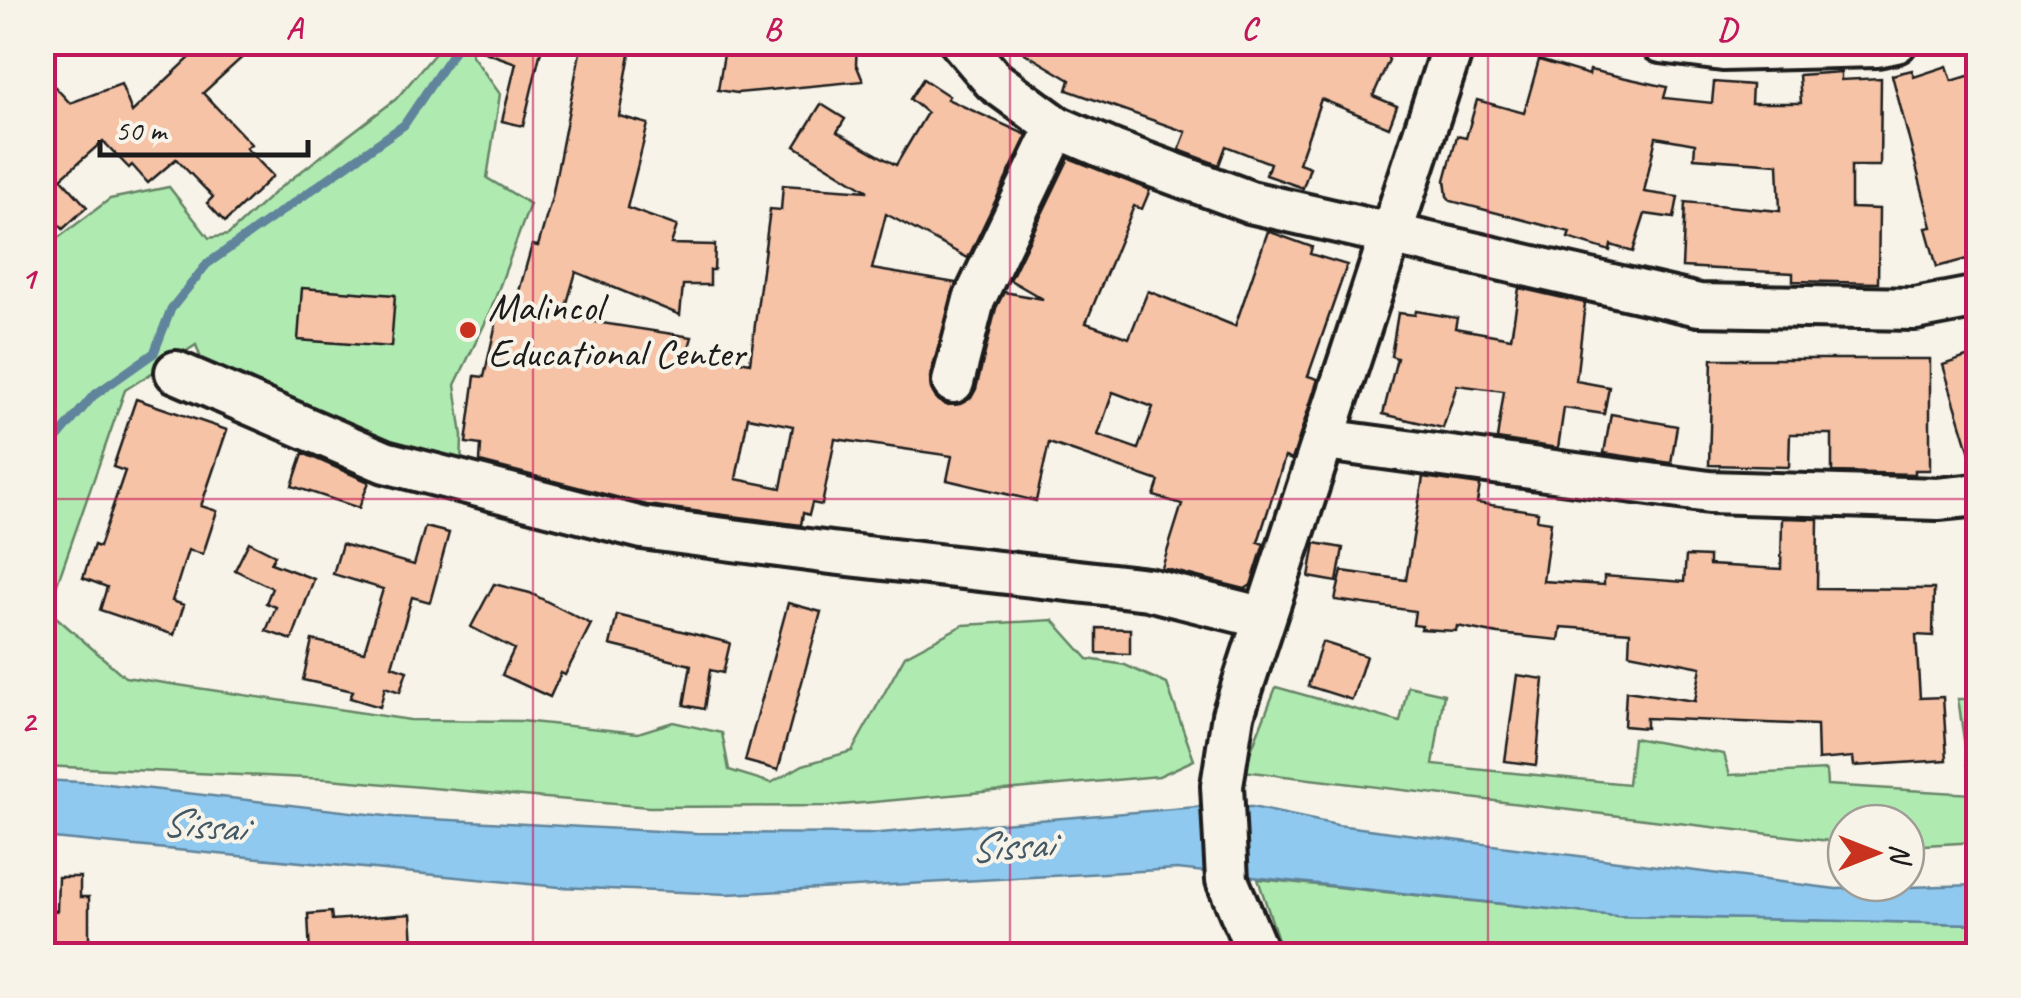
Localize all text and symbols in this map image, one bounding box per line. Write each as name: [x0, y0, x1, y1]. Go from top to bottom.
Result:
text: A: [286, 8, 305, 49]
text: B: [764, 8, 783, 49]
text: C: [1241, 8, 1261, 49]
text: D: [1718, 8, 1740, 49]
scale bar: [100, 95, 308, 157]
text: 50 m: [115, 111, 168, 149]
text: 1: [21, 257, 39, 298]
place label: Malincol Educational Center: [488, 282, 748, 378]
marker: Malincol Educational Center: [457, 319, 479, 341]
text: 2: [21, 701, 38, 742]
water label: Sissai: [160, 795, 256, 856]
north arrow: [1826, 803, 1926, 903]
water label: Sissai: [968, 817, 1064, 875]
text: N: [1883, 844, 1918, 866]

